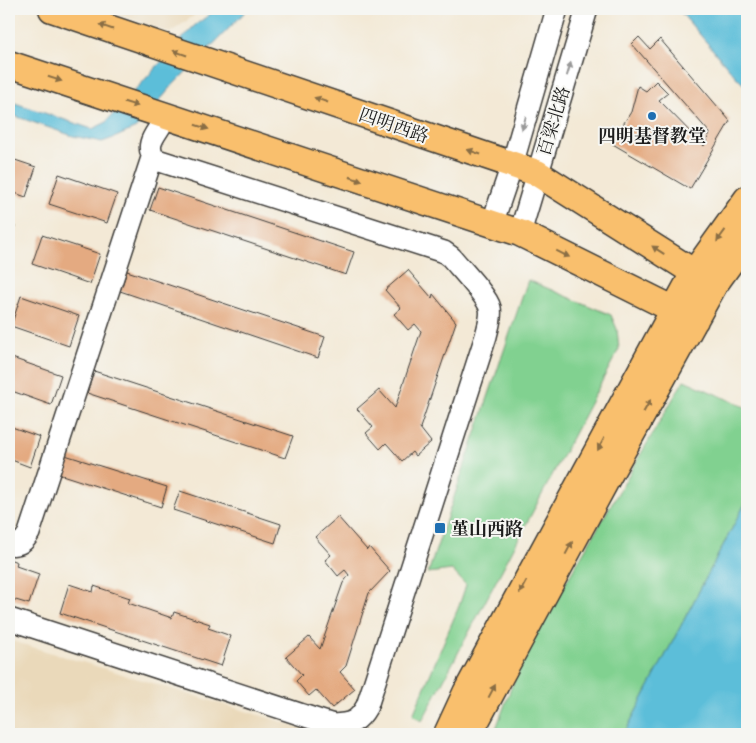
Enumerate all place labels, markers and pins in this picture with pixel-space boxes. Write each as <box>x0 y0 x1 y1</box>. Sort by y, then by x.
marker: 四明基督教堂 <box>646 110 658 122</box>
place label: 四明基督教堂 <box>598 124 706 147</box>
place label: 堇山西路 <box>451 517 523 540</box>
marker: 堇山西路 <box>433 521 447 535</box>

